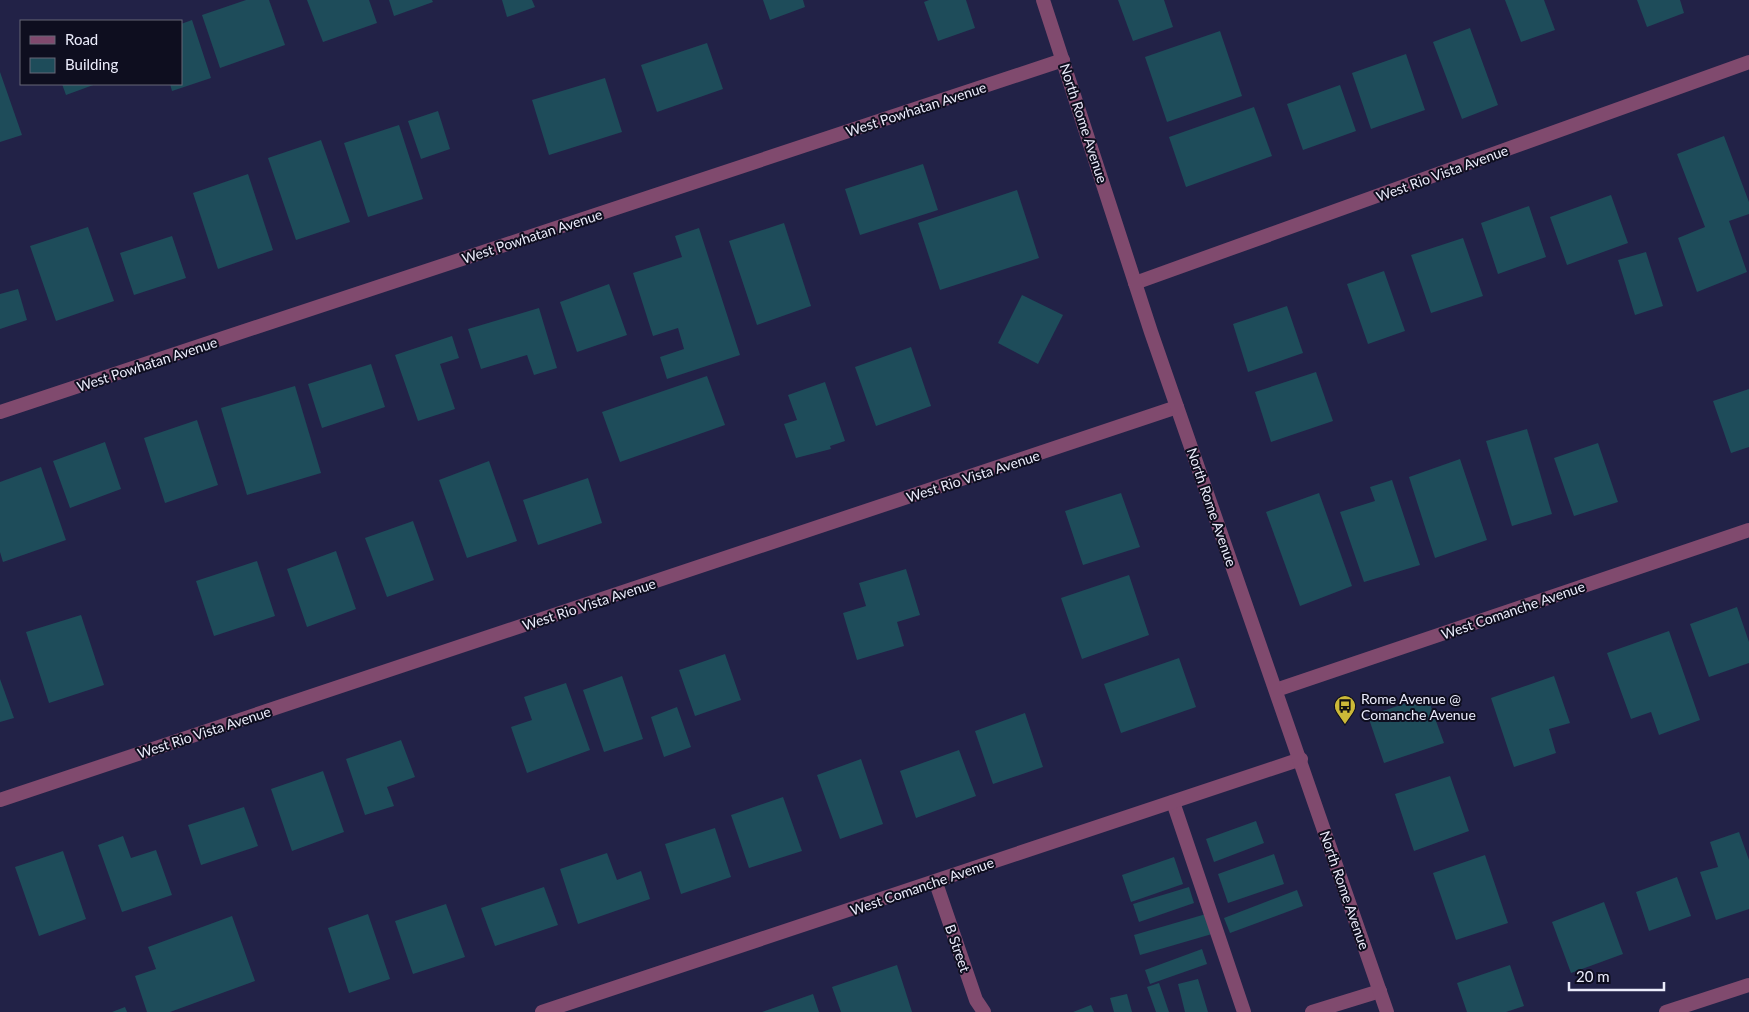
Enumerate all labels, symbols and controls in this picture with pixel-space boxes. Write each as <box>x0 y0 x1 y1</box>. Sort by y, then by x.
legend <box>20 20 182 85</box>
text: Road <box>65 30 98 48</box>
text: Building <box>65 55 118 73</box>
street label: North Rome Avenue <box>1057 61 1111 185</box>
street label: West Powhatan Avenue <box>844 78 988 140</box>
street label: West Rio Vista Avenue <box>1374 141 1510 205</box>
street label: West Powhatan Avenue <box>460 205 604 267</box>
street label: West Powhatan Avenue <box>75 333 219 395</box>
street label: North Rome Avenue <box>1184 445 1240 569</box>
street label: West Rio Vista Avenue <box>904 446 1042 506</box>
street label: West Rio Vista Avenue <box>520 574 658 634</box>
street label: West Comanche Avenue <box>1439 577 1587 643</box>
place label: Rome Avenue @ Comanche Avenue <box>1361 690 1476 723</box>
bus stop icon: Rome Avenue @ Comanche Avenue <box>1333 694 1357 725</box>
street label: West Rio Vista Avenue <box>135 702 273 762</box>
street label: North Rome Avenue <box>1317 828 1373 952</box>
street label: West Comanche Avenue <box>848 853 996 919</box>
street label: B Street <box>942 922 974 974</box>
scale bar <box>1569 960 1664 992</box>
text: 20 m <box>1576 967 1610 985</box>

